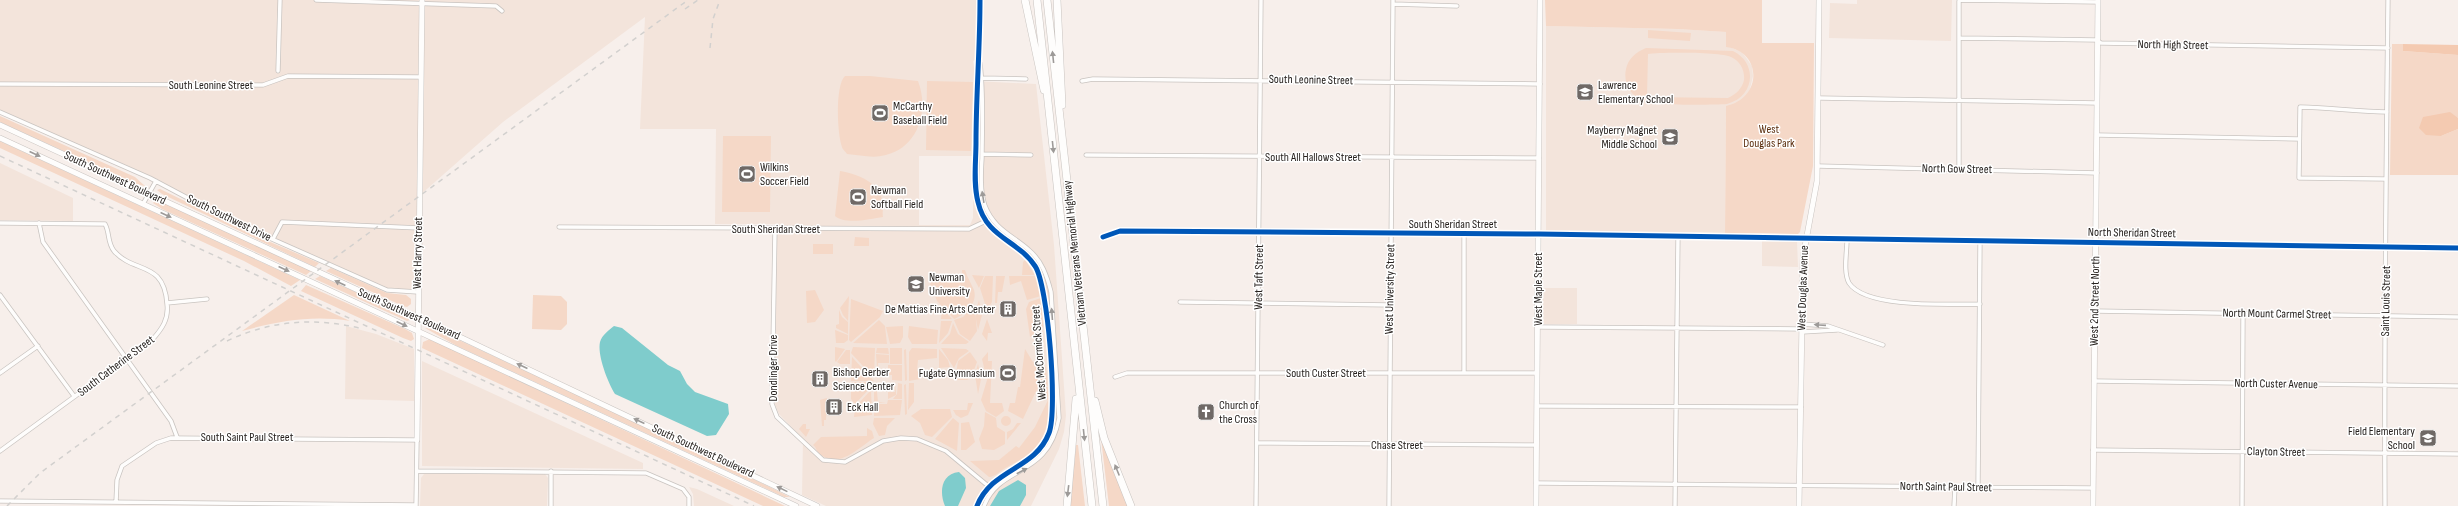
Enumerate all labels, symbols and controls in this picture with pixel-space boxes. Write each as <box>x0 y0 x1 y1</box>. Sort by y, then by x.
street label: North High Street <box>2137 37 2209 53</box>
one-way arrow <box>1049 51 1056 63</box>
street label: South Leonine Street <box>1269 72 1354 88</box>
street label: South Leonine Street <box>169 78 254 93</box>
place label: Lawrence Elementary School <box>1598 78 1673 107</box>
school or university icon: Lawrence Elementary School <box>1575 82 1595 102</box>
place label: McCarthy Baseball Field <box>893 99 947 128</box>
sports icon: McCarthy Baseball Field <box>870 103 890 123</box>
park label: West Douglas Park <box>1743 122 1795 151</box>
place label: Mayberry Magnet Middle School <box>1587 123 1657 152</box>
school or university icon: Mayberry Magnet Middle School <box>1660 127 1680 147</box>
one-way arrow <box>1050 141 1057 153</box>
street label: South Southwest Boulevard <box>62 148 168 208</box>
street label: South All Hallows Street <box>1265 150 1361 165</box>
one-way arrow <box>30 151 41 157</box>
place label: Wilkins Soccer Field <box>760 160 809 189</box>
street label: North Gow Street <box>1922 161 1993 177</box>
sports icon: Wilkins Soccer Field <box>737 164 757 184</box>
street label: Vietnam Veterans Memorial Highway <box>1060 179 1090 326</box>
place label: Newman Softball Field <box>871 183 923 212</box>
sports icon: Newman Softball Field <box>848 187 868 207</box>
street label: South Southwest Drive <box>184 191 274 245</box>
one-way arrow <box>980 191 986 203</box>
one-way arrow <box>160 212 172 218</box>
street label: West Harry Street <box>410 217 426 289</box>
street label: South Sheridan Street <box>1409 217 1498 232</box>
street label: South Sheridan Street <box>732 222 821 237</box>
street label: North Sheridan Street <box>2088 225 2177 241</box>
street label: West University Street <box>1382 243 1398 334</box>
street label: West Taft Street <box>1251 244 1267 310</box>
street label: West Douglas Avenue <box>1794 245 1812 331</box>
street label: West Maple Street <box>1531 252 1546 326</box>
street label: West 2nd Street North <box>2087 256 2103 346</box>
street label: Saint Louis Street <box>2378 265 2394 337</box>
one-way arrow <box>278 266 290 272</box>
place label: Newman University <box>929 270 970 299</box>
school or university icon: Newman University <box>906 274 926 294</box>
one-way arrow <box>334 280 345 286</box>
street label: South Southwest Boulevard <box>355 285 463 343</box>
building icon: De Mattias Fine Arts Center <box>998 299 1018 319</box>
place label: De Mattias Fine Arts Center <box>885 302 996 317</box>
street label: West McCormick Street <box>1028 305 1050 401</box>
street label: North Mount Carmel Street <box>2222 306 2332 322</box>
one-way arrow <box>1049 308 1056 320</box>
one-way arrow <box>396 321 408 327</box>
one-way arrow <box>1813 322 1826 328</box>
street label: South Catherine Street <box>75 332 158 400</box>
street label: Dondlinger Drive <box>766 334 781 401</box>
one-way arrow <box>516 363 527 369</box>
sports icon: Fugate Gymnasium <box>998 363 1018 383</box>
place label: Bishop Gerber Science Center <box>833 365 895 394</box>
place label: Fugate Gymnasium <box>919 366 995 381</box>
street label: South Custer Street <box>1286 366 1366 381</box>
building icon: Bishop Gerber Science Center <box>810 369 830 389</box>
street label: North Custer Avenue <box>2234 376 2318 392</box>
building icon: Eck Hall <box>824 397 844 417</box>
place label: Church of the Cross <box>1219 398 1259 427</box>
place label: Eck Hall <box>847 400 878 415</box>
church icon: Church of the Cross <box>1196 402 1216 422</box>
one-way arrow <box>634 418 645 424</box>
street label: South Southwest Boulevard <box>650 421 756 481</box>
place label: Field Elementary School <box>2348 424 2415 453</box>
school or university icon: Field Elementary School <box>2418 428 2438 448</box>
one-way arrow <box>1081 429 1088 441</box>
street label: South Saint Paul Street <box>201 430 294 445</box>
street label: Chase Street <box>1371 438 1423 453</box>
street label: Clayton Street <box>2247 444 2306 460</box>
one-way arrow <box>1113 463 1119 475</box>
one-way arrow <box>1016 468 1027 474</box>
street label: North Saint Paul Street <box>1900 479 1993 495</box>
one-way arrow <box>1065 485 1071 497</box>
one-way arrow <box>776 486 788 492</box>

